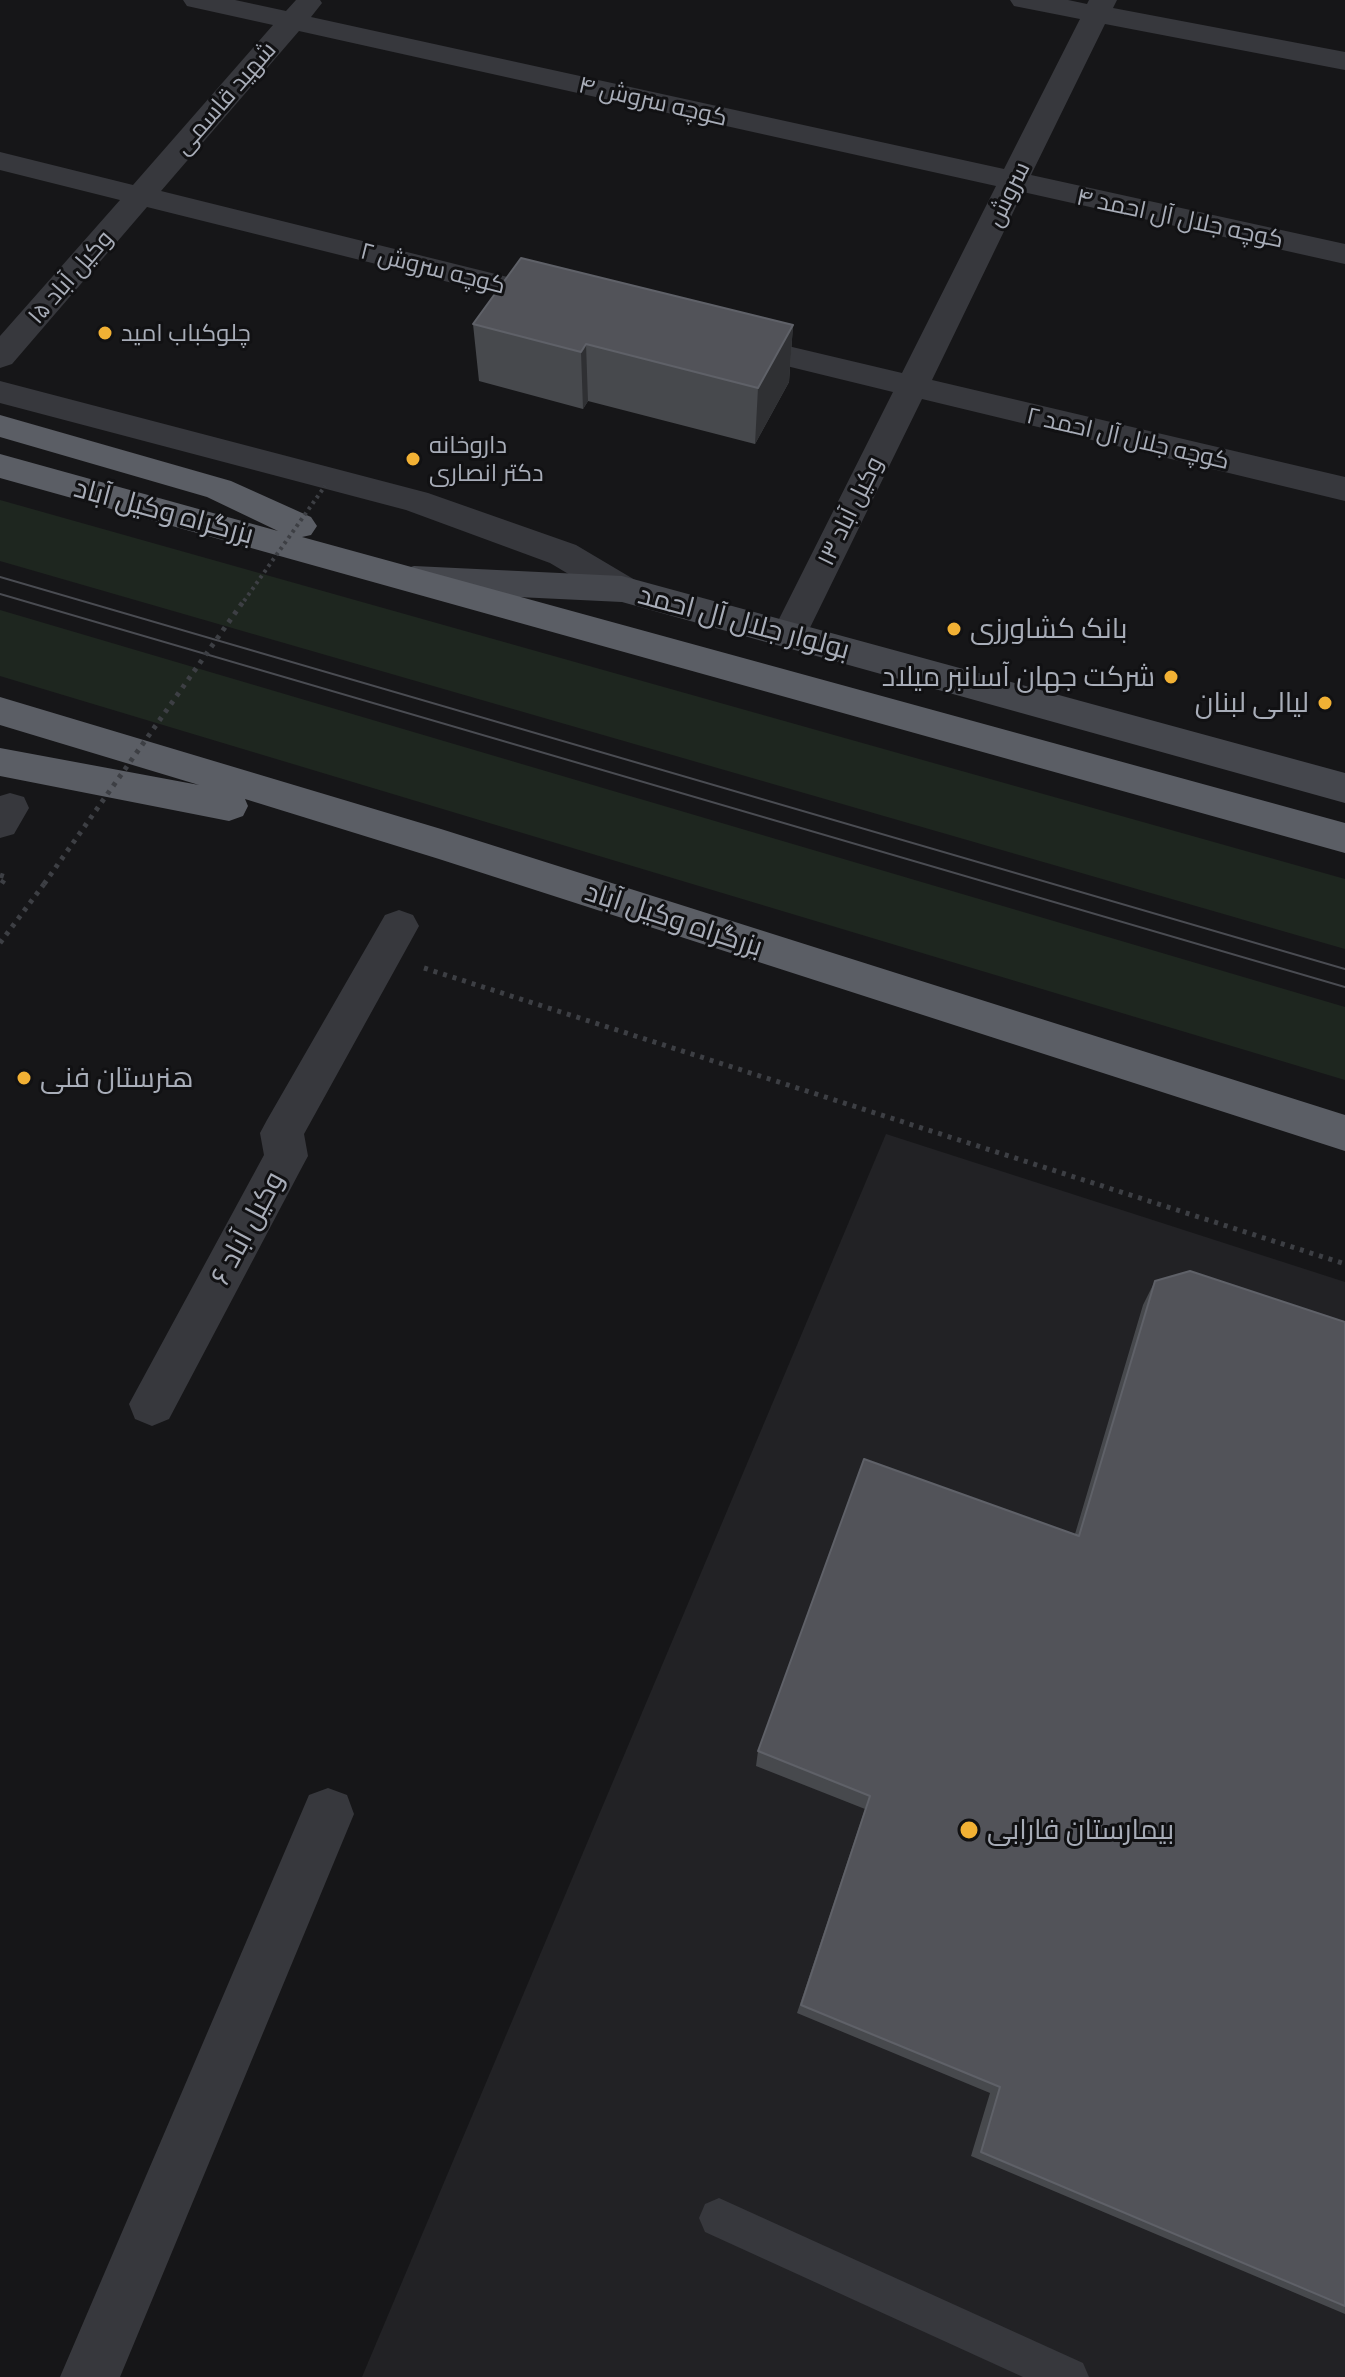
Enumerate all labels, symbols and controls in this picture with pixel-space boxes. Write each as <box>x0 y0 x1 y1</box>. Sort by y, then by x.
street label: شهید قاسمی <box>168 36 282 160</box>
street label: کوچه سروش ۴ <box>576 70 730 132</box>
street label: سروش <box>980 157 1036 231</box>
street label: کوچه جلال آل احمد ۴ <box>1074 182 1286 254</box>
street label: ۱۵ وکیل آباد <box>21 224 119 330</box>
street label: کوچه سروش ۲ <box>357 236 509 300</box>
place label: چلوکباب امید <box>121 319 251 347</box>
marker: چلوکباب امید <box>96 324 114 342</box>
street label: کوچه جلال آل احمد ۲ <box>1024 401 1232 475</box>
place label: داروخانه دکتر انصاری <box>429 431 544 487</box>
marker: داروخانه دکتر انصاری <box>404 450 422 468</box>
street label: ۱۳ وکیل آباد <box>811 452 889 570</box>
street label: بزرگراه وکیل آباد <box>70 471 258 551</box>
street label: بولوار جلال آل احمد <box>634 578 854 666</box>
place label: بانک کشاورزی <box>970 612 1127 646</box>
marker: بانک کشاورزی <box>945 620 963 638</box>
place label: شرکت جهان آسانبر میلاد <box>882 660 1155 694</box>
marker: شرکت جهان آسانبر میلاد <box>1162 668 1180 686</box>
place label: لیالی لبنان <box>1195 686 1309 720</box>
marker: لیالی لبنان <box>1316 694 1334 712</box>
street label: بزرگراه وکیل آباد <box>581 874 767 964</box>
place label: هنرستان فنی <box>40 1061 194 1095</box>
marker: هنرستان فنی <box>15 1069 33 1087</box>
street label: ۶ وکیل آباد <box>203 1166 291 1290</box>
place label: بیمارستان فارابی <box>987 1813 1174 1847</box>
marker: بیمارستان فارابی <box>958 1819 980 1841</box>

